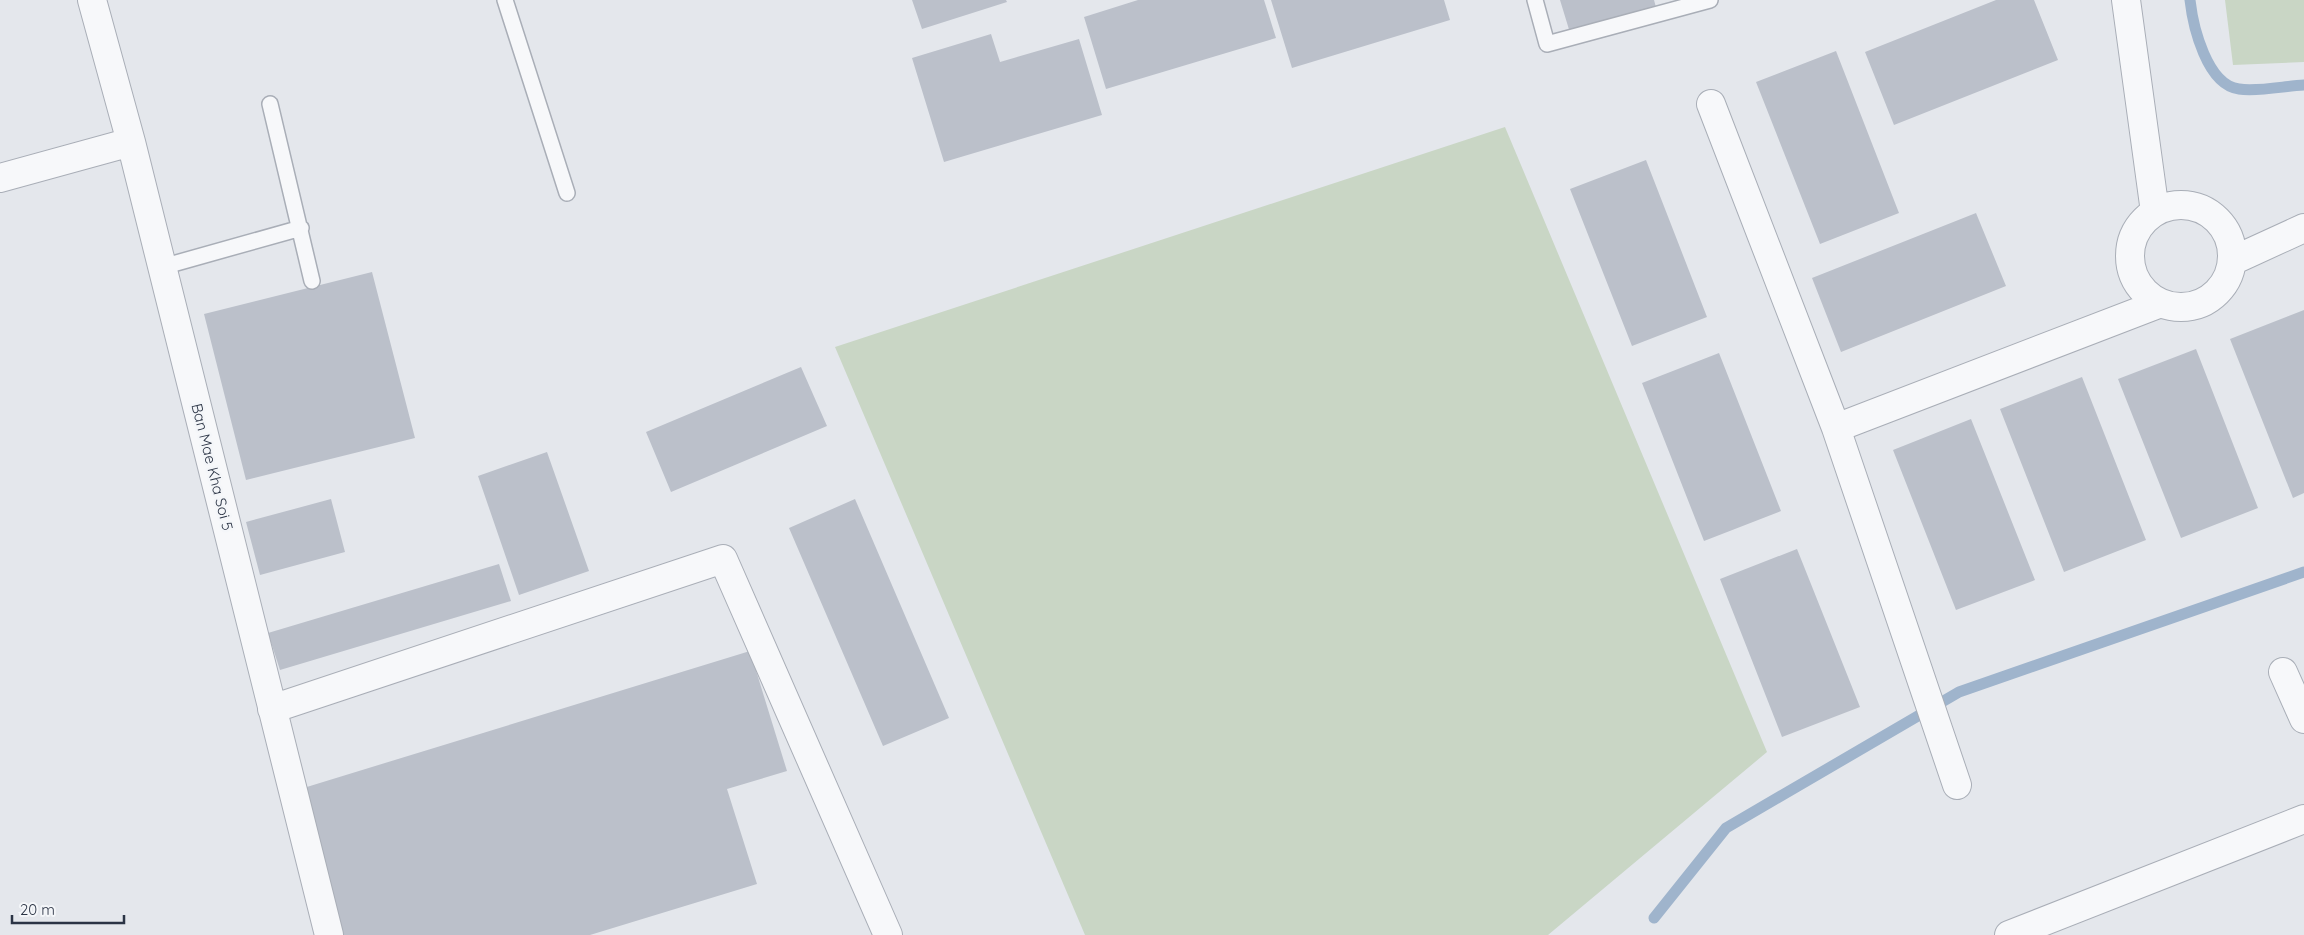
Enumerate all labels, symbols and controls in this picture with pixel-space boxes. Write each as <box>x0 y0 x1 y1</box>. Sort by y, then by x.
street label: Ban Mae Kha Soi 5 <box>187 401 237 532</box>
scale bar <box>12 892 125 924</box>
text: 20 m <box>20 900 55 919</box>

